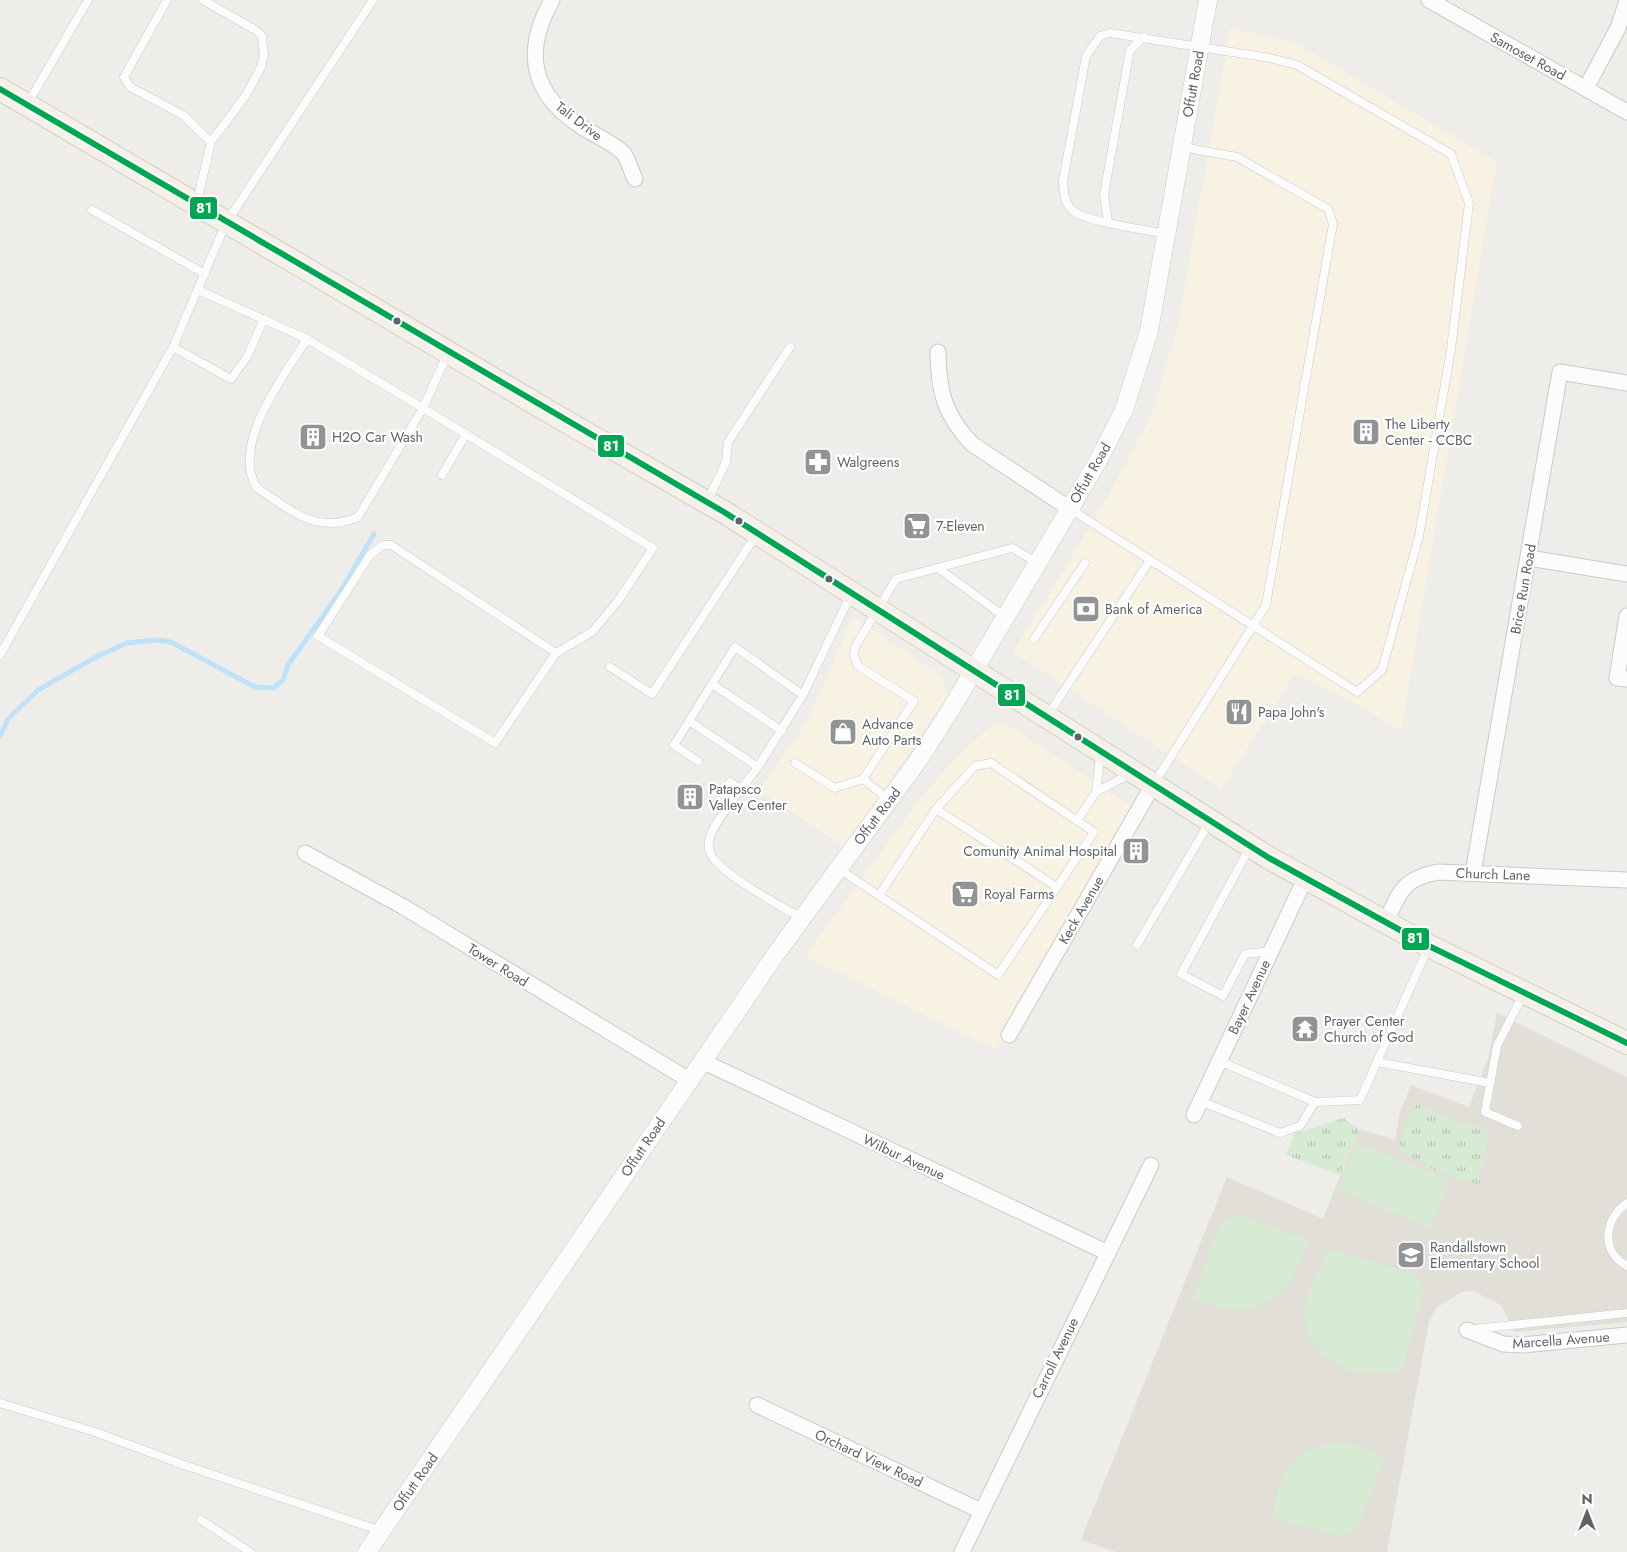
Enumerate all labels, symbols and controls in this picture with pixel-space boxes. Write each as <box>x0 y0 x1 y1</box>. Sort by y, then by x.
street label: Samoset Road <box>1487 27 1569 85</box>
street label: Offutt Road <box>1177 49 1209 119</box>
street label: Tali Drive <box>551 97 607 145</box>
line badge: 81 <box>189 196 218 220</box>
text: 81 <box>196 198 212 218</box>
unlabelled marker <box>392 316 402 326</box>
place label: The Liberty Center - CCBC <box>1385 414 1472 450</box>
building icon: The Liberty Center - CCBC <box>1351 417 1381 447</box>
building icon: H2O Car Wash <box>298 422 328 452</box>
place label: H2O Car Wash <box>332 427 423 447</box>
line badge: 81 <box>597 434 625 458</box>
text: 81 <box>603 436 619 456</box>
street label: Offutt Road <box>1064 439 1116 507</box>
pharmacy icon: Walgreens <box>803 447 833 477</box>
place label: Walgreens <box>837 452 900 472</box>
supermarket icon: 7-Eleven <box>902 511 932 541</box>
unlabelled marker <box>734 516 744 526</box>
place label: 7-Eleven <box>936 516 985 536</box>
street label: Brice Run Road <box>1505 542 1541 636</box>
unlabelled marker <box>824 574 834 584</box>
bank icon: Bank of America <box>1071 594 1101 624</box>
place label: Bank of America <box>1105 599 1202 619</box>
line badge: 81 <box>997 683 1026 707</box>
text: 81 <box>1004 685 1020 705</box>
restaurant icon: Papa John's <box>1224 697 1254 727</box>
place label: Papa John's <box>1258 702 1325 722</box>
place label: Advance Auto Parts <box>862 714 922 750</box>
shop icon: Advance Auto Parts <box>828 717 858 747</box>
unlabelled marker <box>1073 732 1083 742</box>
place label: Patapsco Valley Center <box>709 779 787 815</box>
building icon: Patapsco Valley Center <box>675 782 705 812</box>
street label: Offutt Road <box>849 783 905 849</box>
building icon: Comunity Animal Hospital <box>1121 836 1151 866</box>
place label: Comunity Animal Hospital <box>963 841 1117 861</box>
street label: Church Lane <box>1455 863 1531 885</box>
street label: Keck Avenue <box>1053 872 1109 948</box>
supermarket icon: Royal Farms <box>950 879 980 909</box>
place label: Royal Farms <box>984 884 1055 904</box>
line badge: 81 <box>1401 927 1430 951</box>
text: 81 <box>1407 928 1423 948</box>
street label: Tower Road <box>464 938 532 992</box>
street label: Bayer Avenue <box>1223 956 1275 1038</box>
place label: Prayer Center Church of God <box>1324 1011 1413 1047</box>
temple icon: Prayer Center Church of God <box>1290 1014 1320 1044</box>
street label: Offutt Road <box>616 1113 670 1181</box>
street label: Wilbur Avenue <box>860 1129 948 1185</box>
place label: Randallstown Elementary School <box>1430 1237 1540 1273</box>
school or university icon: Randallstown Elementary School <box>1396 1240 1426 1270</box>
street label: Carroll Avenue <box>1027 1314 1083 1402</box>
street label: Marcella Avenue <box>1512 1327 1610 1353</box>
street label: Orchard View Road <box>812 1424 926 1492</box>
street label: Offutt Road <box>387 1449 443 1515</box>
north arrow <box>1562 1487 1612 1537</box>
text: N <box>1581 1489 1593 1509</box>

